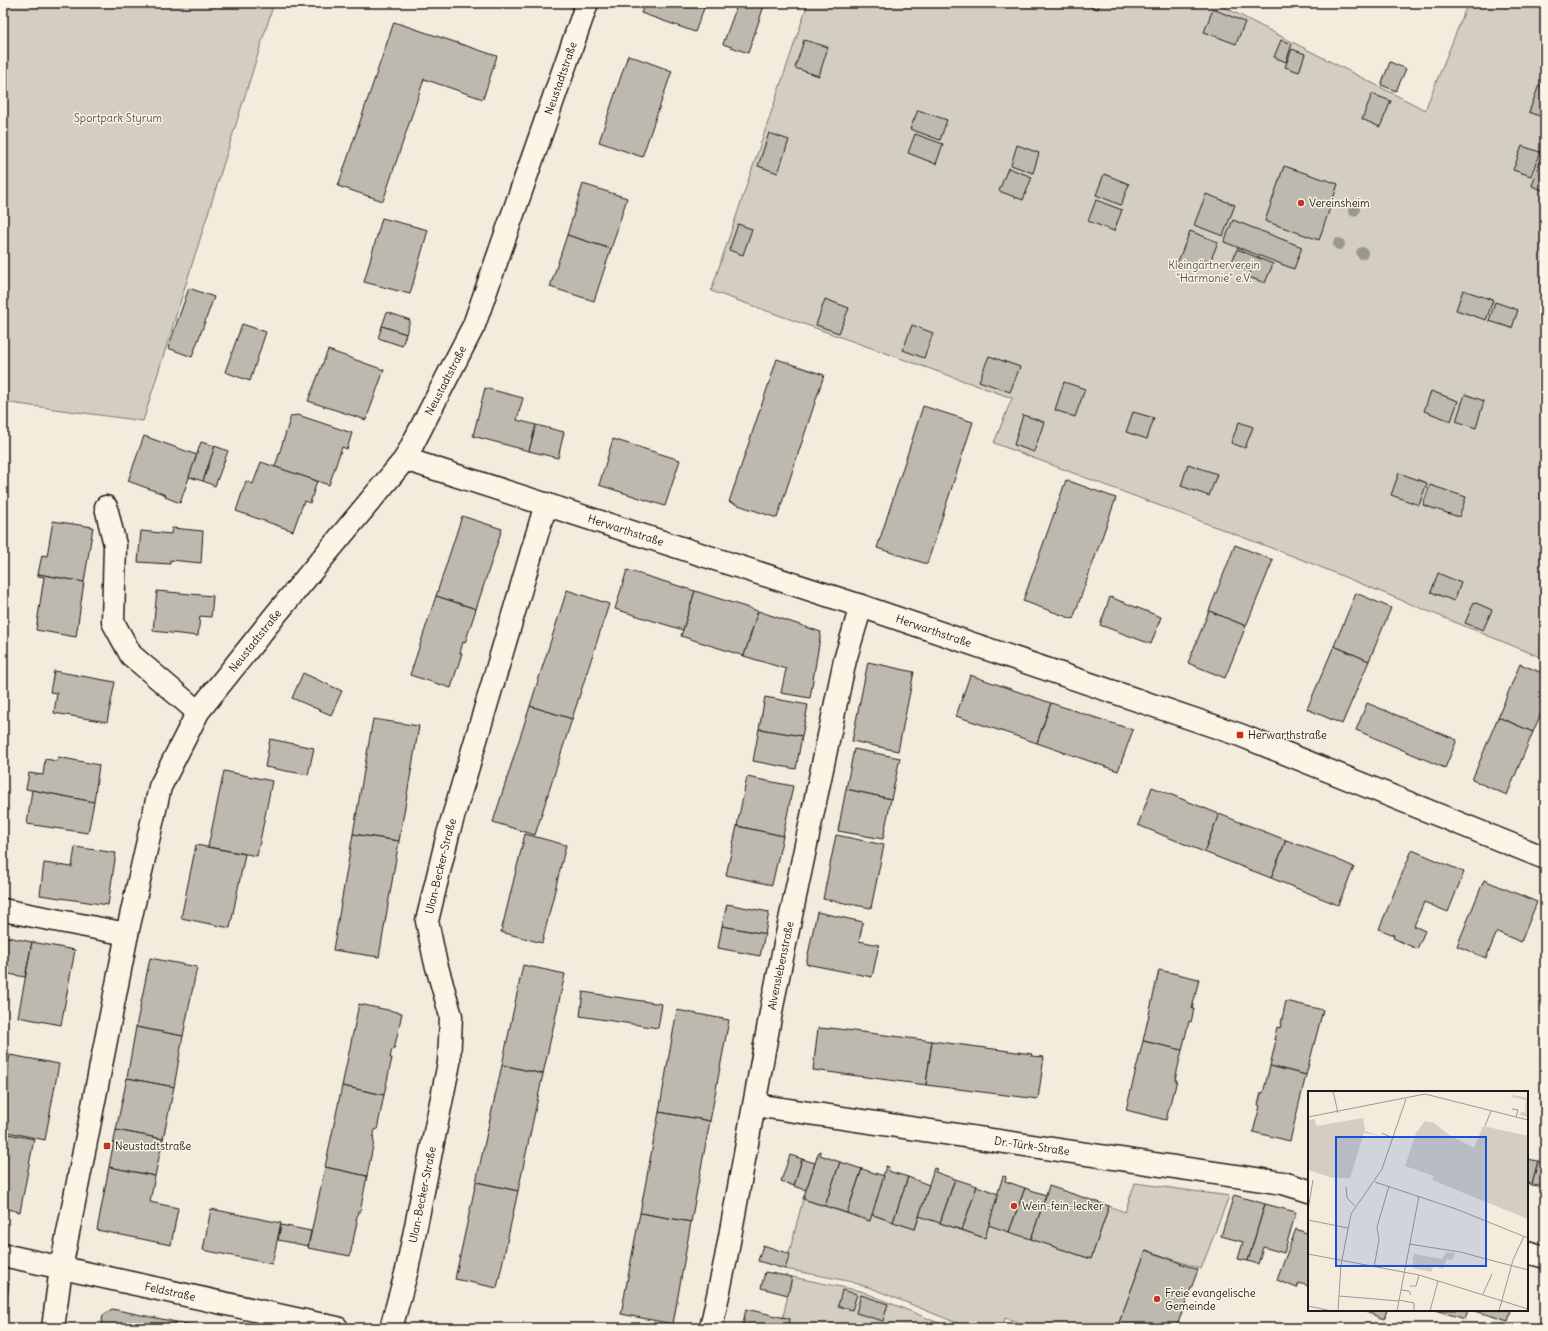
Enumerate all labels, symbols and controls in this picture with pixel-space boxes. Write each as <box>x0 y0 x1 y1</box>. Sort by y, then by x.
street label: Neustadtstraße <box>541 40 580 116</box>
park label: Sportpark Styrum <box>74 111 163 125</box>
place label: Vereinsheim <box>1309 196 1370 210</box>
marker: Vereinsheim <box>1296 198 1306 208</box>
park label: Kleingärtnerverein "Harmonie" e.V. <box>1168 258 1260 285</box>
street label: Neustadtstraße <box>422 343 469 418</box>
street label: Herwarthstraße <box>586 511 666 549</box>
street label: Neustadtstraße <box>226 606 284 675</box>
street label: Herwarthstraße <box>894 611 974 650</box>
place label: Herwarthstraße <box>1248 728 1327 742</box>
marker: Herwarthstraße <box>1235 730 1245 740</box>
street label: Ulan-Becker-Straße <box>422 817 459 915</box>
street label: Alvenslebenstraße <box>765 920 797 1011</box>
inset map <box>1308 1091 1528 1311</box>
street label: Dr.-Türk-Straße <box>993 1133 1071 1158</box>
place label: Neustadtstraße <box>115 1139 191 1153</box>
marker: Neustadtstraße <box>102 1141 112 1151</box>
street label: Ulan-Becker-Straße <box>406 1145 439 1244</box>
place label: Wein-fein-lecker <box>1022 1199 1104 1213</box>
marker: Wein-fein-lecker <box>1009 1201 1019 1211</box>
street label: Feldstraße <box>143 1279 197 1304</box>
place label: Freie evangelische Gemeinde <box>1165 1286 1256 1313</box>
marker: Freie evangelische Gemeinde <box>1152 1294 1162 1304</box>

